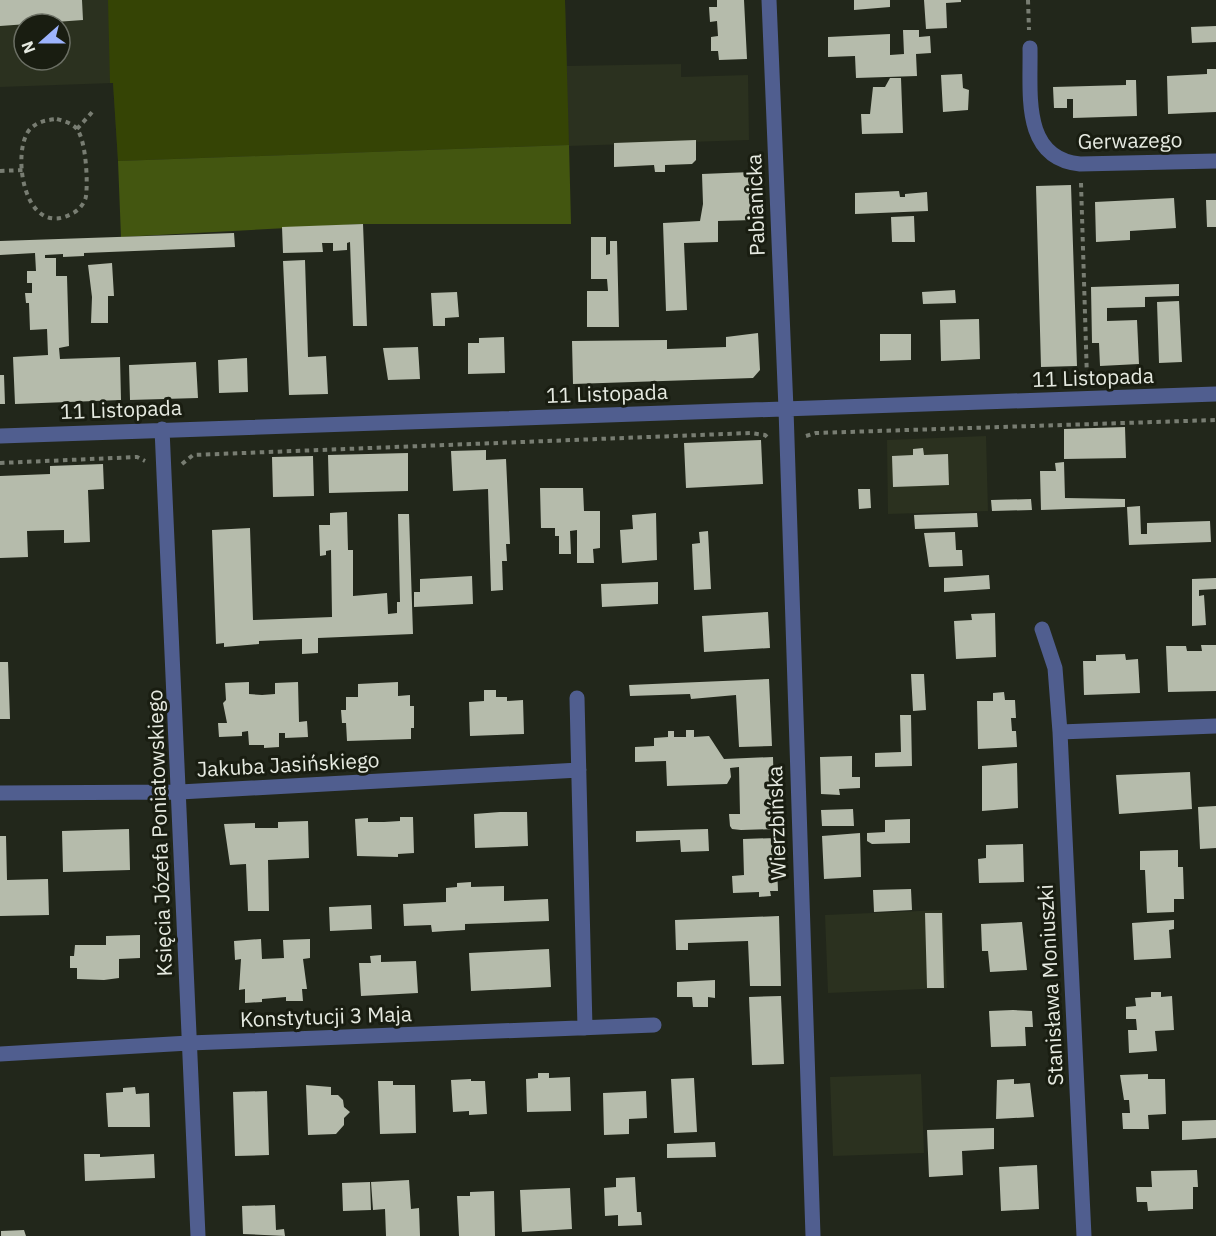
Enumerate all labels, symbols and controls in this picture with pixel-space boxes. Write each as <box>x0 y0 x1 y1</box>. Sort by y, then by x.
north arrow <box>12 12 72 72</box>
text: N <box>17 38 39 56</box>
street label: Gerwazego <box>1077 125 1183 155</box>
street label: Pabianicka <box>739 153 771 257</box>
street label: 11 Listopada <box>1032 361 1154 393</box>
street label: 11 Listopada <box>546 377 668 409</box>
street label: 11 Listopada <box>60 393 182 425</box>
street label: Księcia Józefa Poniatowskiego <box>140 689 178 977</box>
street label: Jakuba Jasińskiego <box>196 745 380 783</box>
street label: Wierzbińska <box>760 765 792 881</box>
street label: Stanisława Moniuszki <box>1031 884 1069 1086</box>
street label: Konstytucji 3 Maja <box>240 999 412 1033</box>

